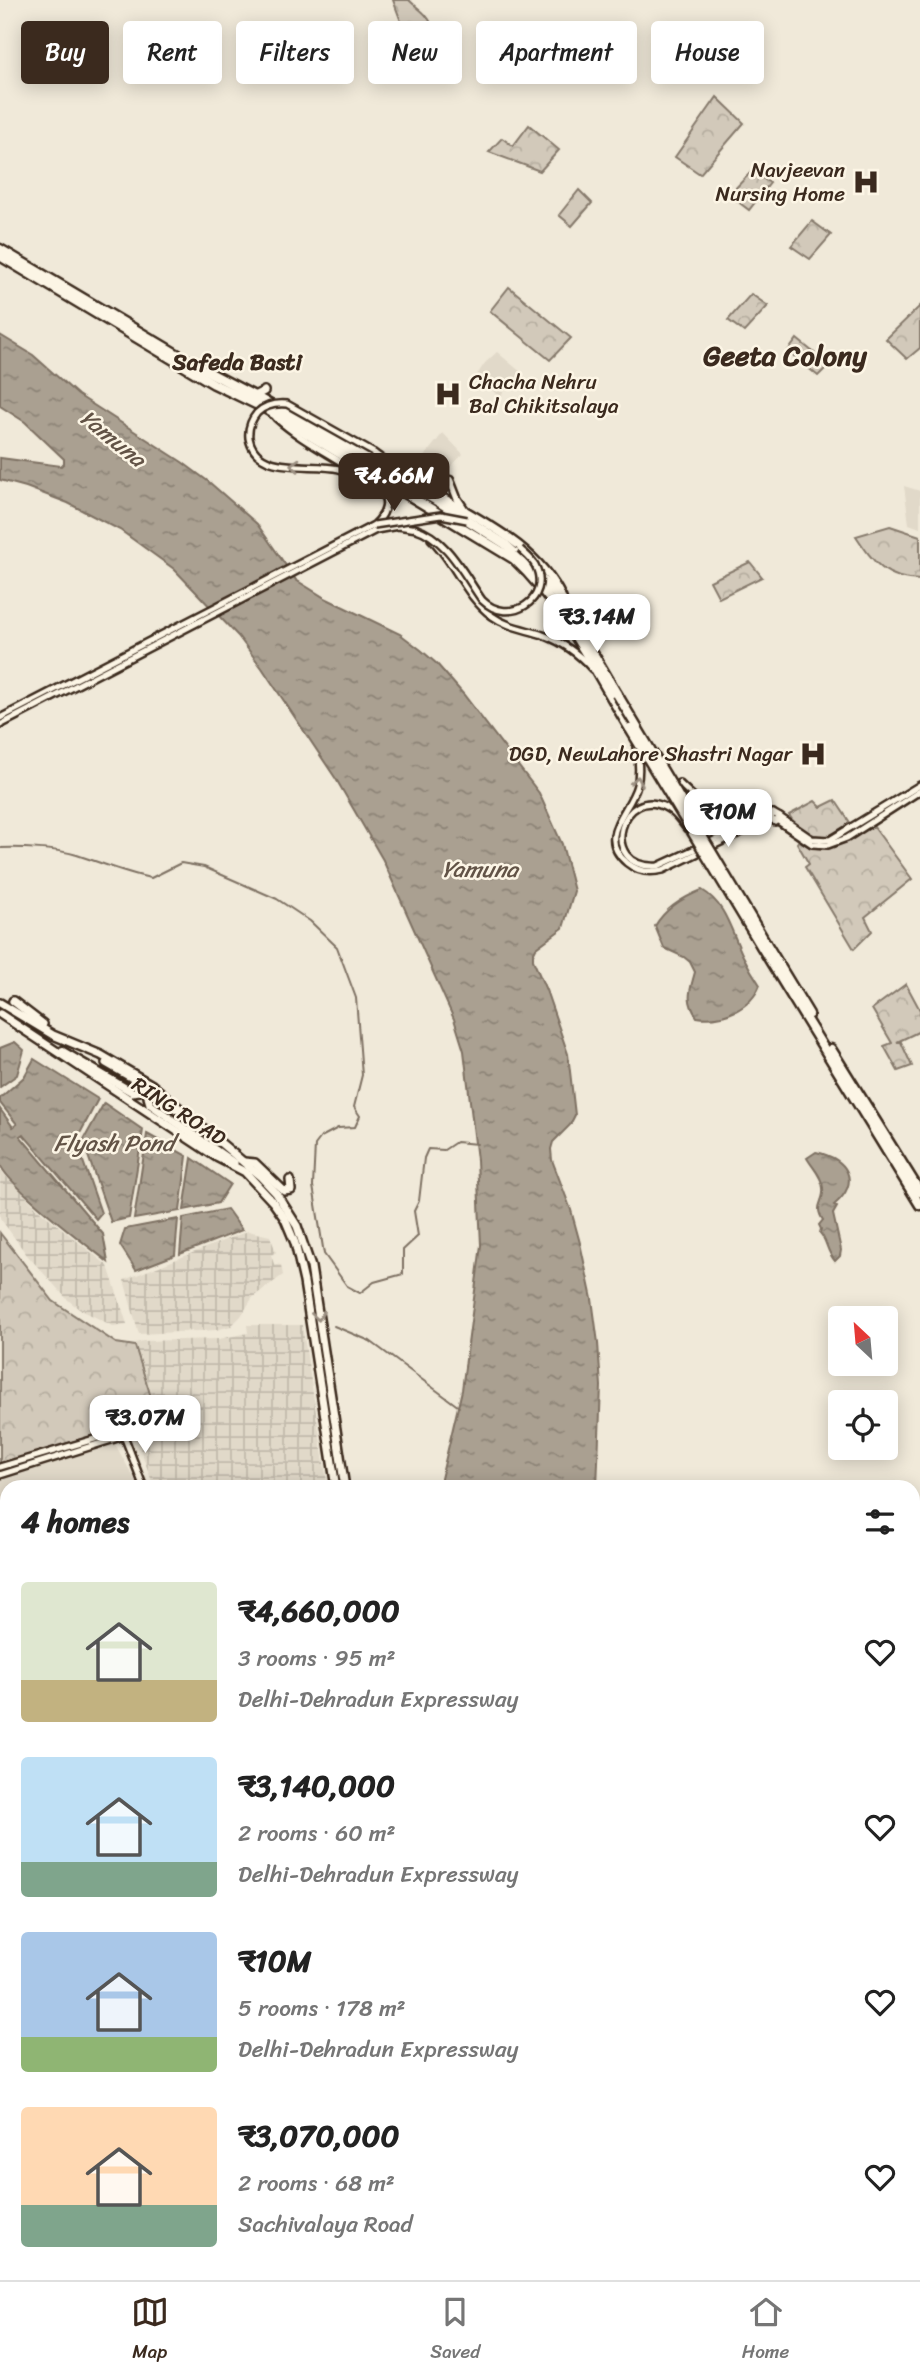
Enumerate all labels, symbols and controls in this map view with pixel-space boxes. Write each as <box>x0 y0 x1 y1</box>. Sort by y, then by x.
chip: Buy <box>21 21 109 84</box>
chip: Rent <box>123 21 222 84</box>
chip: Filters <box>236 21 354 84</box>
chip: New <box>368 21 462 84</box>
chip: Apartment <box>476 21 637 84</box>
chip: House <box>651 21 764 84</box>
place label: Navjeevan Nursing Home <box>715 151 845 213</box>
hospital icon: Navjeevan Nursing Home <box>851 167 881 197</box>
district label: Geeta Colony <box>703 331 868 380</box>
district label: Safeda Basti <box>171 342 303 383</box>
place label: Chacha Nehru Bal Chikitsalaya <box>469 363 619 425</box>
hospital icon: Chacha Nehru Bal Chikitsalaya <box>433 379 463 409</box>
water label: Yamuna <box>70 399 157 480</box>
pin: ₹4.66M <box>337 454 451 513</box>
text: ₹4.66M <box>354 455 434 496</box>
one-way arrow <box>289 458 300 473</box>
pin: ₹3.14M <box>540 594 654 654</box>
text: ₹3.14M <box>559 596 635 637</box>
place label: DGD, NewLahore Shastri Nagar <box>509 735 793 773</box>
hospital icon: DGD, NewLahore Shastri Nagar <box>798 739 828 769</box>
one-way arrow <box>628 775 643 787</box>
pin: ₹10M <box>687 790 769 849</box>
text: ₹10M <box>700 791 756 832</box>
water label: Yamuna <box>442 849 520 890</box>
street label: RING ROAD <box>124 1066 235 1156</box>
water label: Flyash Pond <box>54 1123 180 1164</box>
north arrow <box>828 1306 898 1376</box>
map controls <box>828 1306 898 1460</box>
one-way arrow <box>310 1310 325 1321</box>
button: locate <box>828 1390 898 1460</box>
pin: ₹3.07M <box>88 1396 202 1455</box>
text: ₹3.07M <box>106 1397 184 1438</box>
text: 4 homes <box>21 1495 129 1549</box>
icon: filters <box>861 1503 899 1541</box>
text: ₹4,660,000 <box>238 1584 400 1638</box>
icon: home <box>77 1610 161 1694</box>
icon: heart <box>861 1633 899 1671</box>
text: 3 rooms · 95 m² <box>238 1638 395 1679</box>
text: Delhi-Dehradun Expressway <box>238 1679 518 1720</box>
text: ₹3,140,000 <box>238 1759 395 1813</box>
icon: home <box>77 1785 161 1869</box>
icon: heart <box>861 1808 899 1846</box>
text: 2 rooms · 60 m² <box>238 1813 396 1854</box>
text: Delhi-Dehradun Expressway <box>238 1854 518 1895</box>
text: ₹10M <box>238 1934 311 1988</box>
icon: home <box>77 1960 161 2044</box>
icon: heart <box>861 1983 899 2021</box>
text: 5 rooms · 178 m² <box>238 1988 406 2029</box>
text: Delhi-Dehradun Expressway <box>238 2029 518 2070</box>
text: ₹3,070,000 <box>238 2109 399 2163</box>
icon: home <box>77 2135 161 2219</box>
icon: heart <box>861 2158 899 2196</box>
text: 2 rooms · 68 m² <box>238 2163 395 2204</box>
text: Sachivalaya Road <box>238 2204 413 2245</box>
tab: Map <box>131 2293 169 2368</box>
tab: Saved <box>430 2293 480 2368</box>
tab: Home <box>742 2293 789 2368</box>

